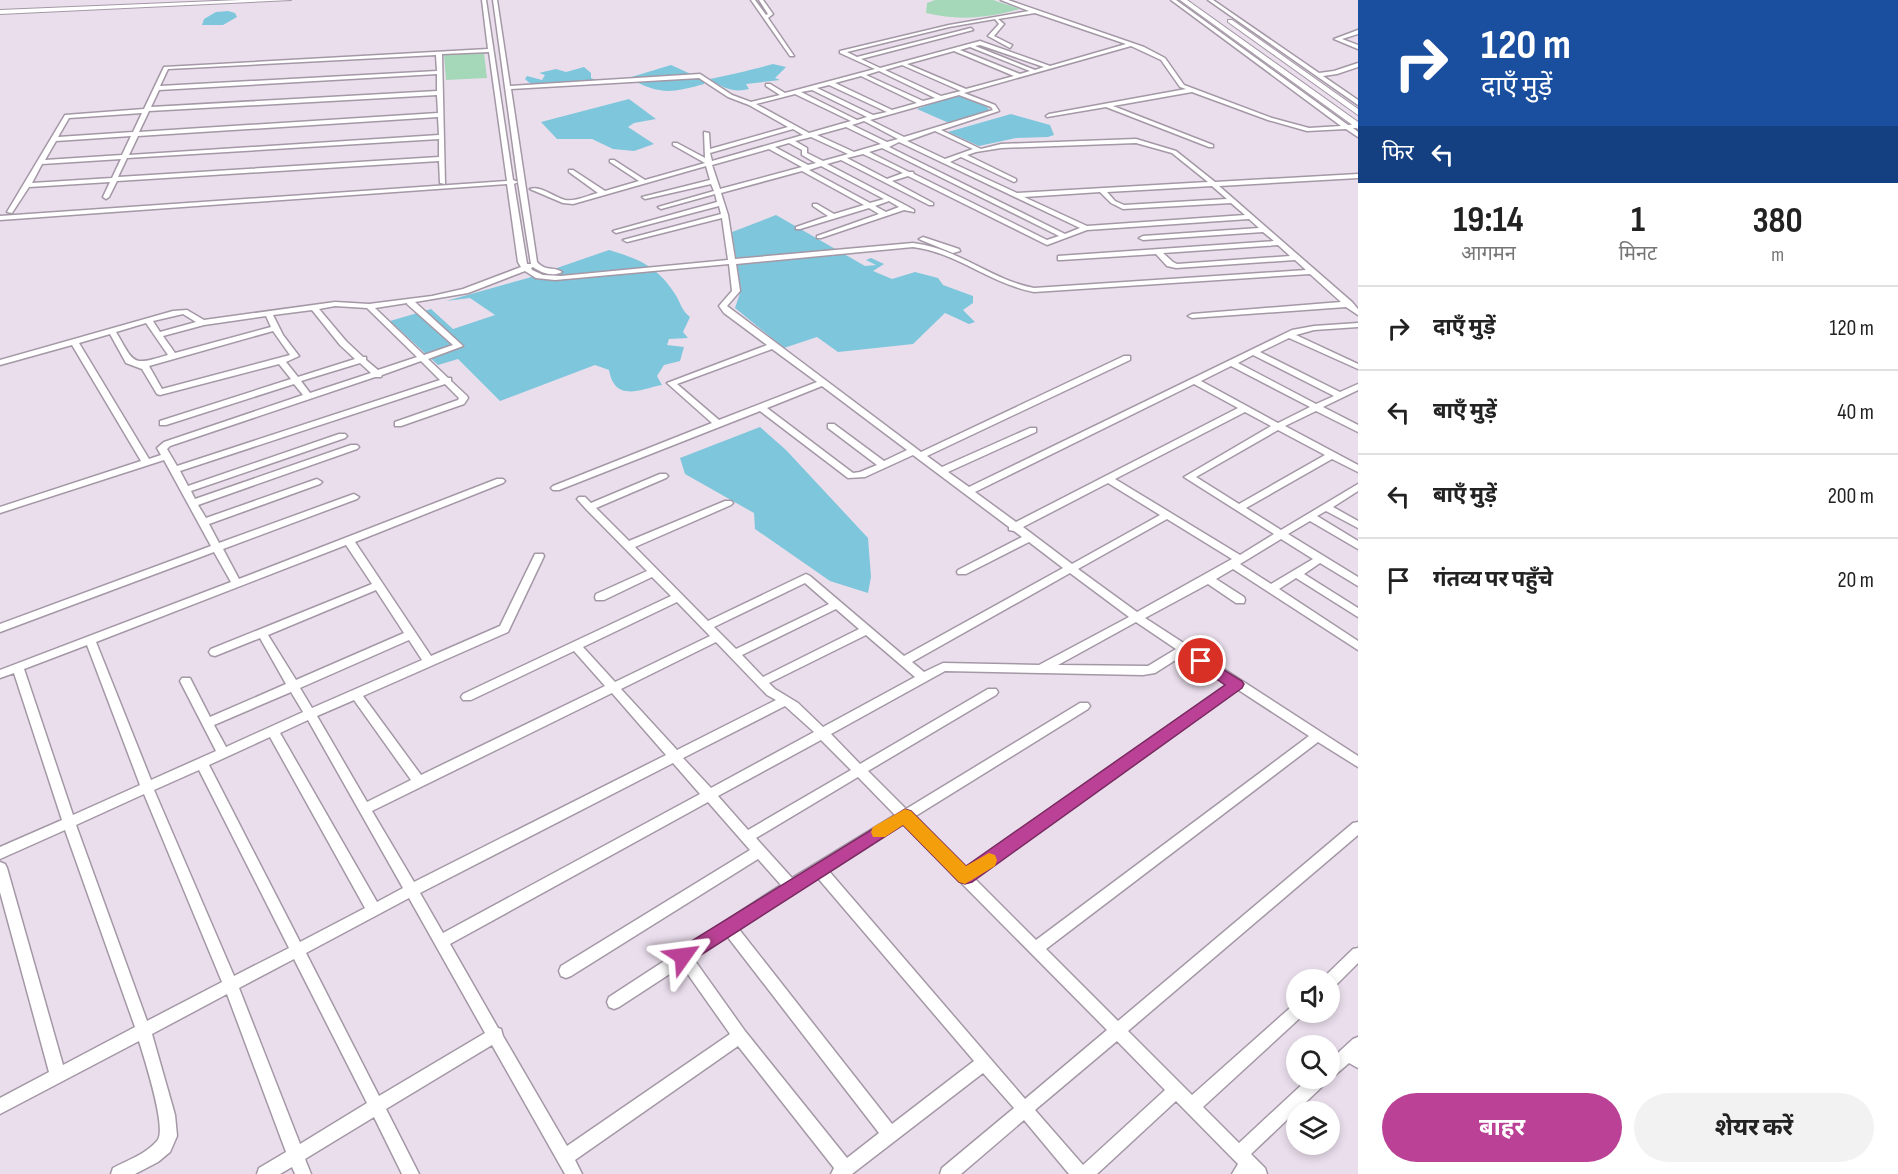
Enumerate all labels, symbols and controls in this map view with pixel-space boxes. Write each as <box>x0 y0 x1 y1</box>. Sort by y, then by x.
text: 120 m <box>1481 20 1571 71</box>
icon: right <box>1382 24 1460 102</box>
text: दाएँ मुड़ें <box>1481 71 1552 103</box>
icon: left <box>1426 138 1459 171</box>
text: फिर <box>1382 140 1414 167</box>
text: 19:14 <box>1453 199 1524 242</box>
text: 1 <box>1631 199 1645 242</box>
text: 380 <box>1752 200 1803 243</box>
text: आगमन <box>1461 242 1516 266</box>
text: मिनट <box>1619 242 1657 266</box>
text: m <box>1771 243 1784 267</box>
icon: right <box>1382 312 1415 345</box>
text: दाएँ मुड़ें <box>1433 314 1496 341</box>
text: 120 m <box>1830 315 1874 342</box>
icon: left <box>1382 396 1415 429</box>
text: बाएँ मुड़ें <box>1433 398 1497 425</box>
text: 40 m <box>1837 399 1874 426</box>
icon: left <box>1382 480 1415 513</box>
text: बाएँ मुड़ें <box>1433 482 1497 509</box>
text: 200 m <box>1828 483 1874 510</box>
icon: arrive <box>1382 564 1415 597</box>
text: गंतव्य पर पहुँचे <box>1433 566 1553 593</box>
text: 20 m <box>1838 567 1874 594</box>
pin <box>1175 635 1226 686</box>
icon: arrive <box>1184 644 1217 677</box>
position arrow <box>651 924 715 988</box>
map controls <box>1286 969 1340 1155</box>
button: sound <box>1286 969 1340 1023</box>
button: search <box>1286 1035 1340 1089</box>
button: बाहर <box>1382 1093 1622 1162</box>
button: शेयर करें <box>1634 1093 1874 1162</box>
button: layers <box>1286 1101 1340 1155</box>

